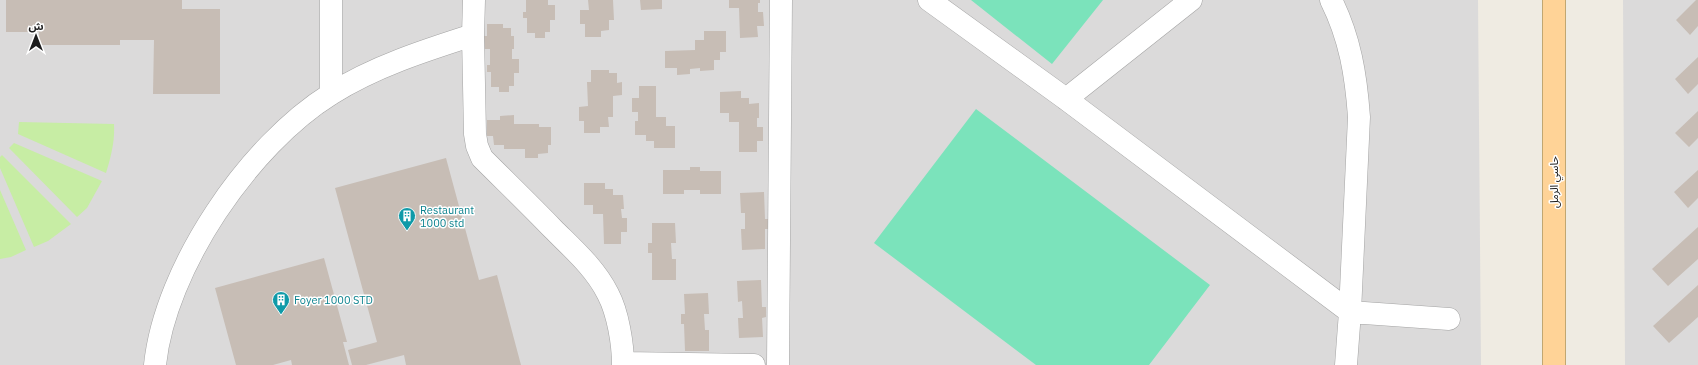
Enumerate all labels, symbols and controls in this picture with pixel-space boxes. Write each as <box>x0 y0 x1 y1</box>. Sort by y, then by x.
north arrow <box>16 16 56 56</box>
text: ش <box>28 19 44 33</box>
street label: حاسي الرمل <box>1547 155 1564 208</box>
place label: Restaurant 1000 std <box>420 203 474 230</box>
building icon: Restaurant 1000 std <box>397 206 417 231</box>
building icon: Foyer 1000 STD <box>271 290 291 315</box>
place label: Foyer 1000 STD <box>294 293 373 307</box>

